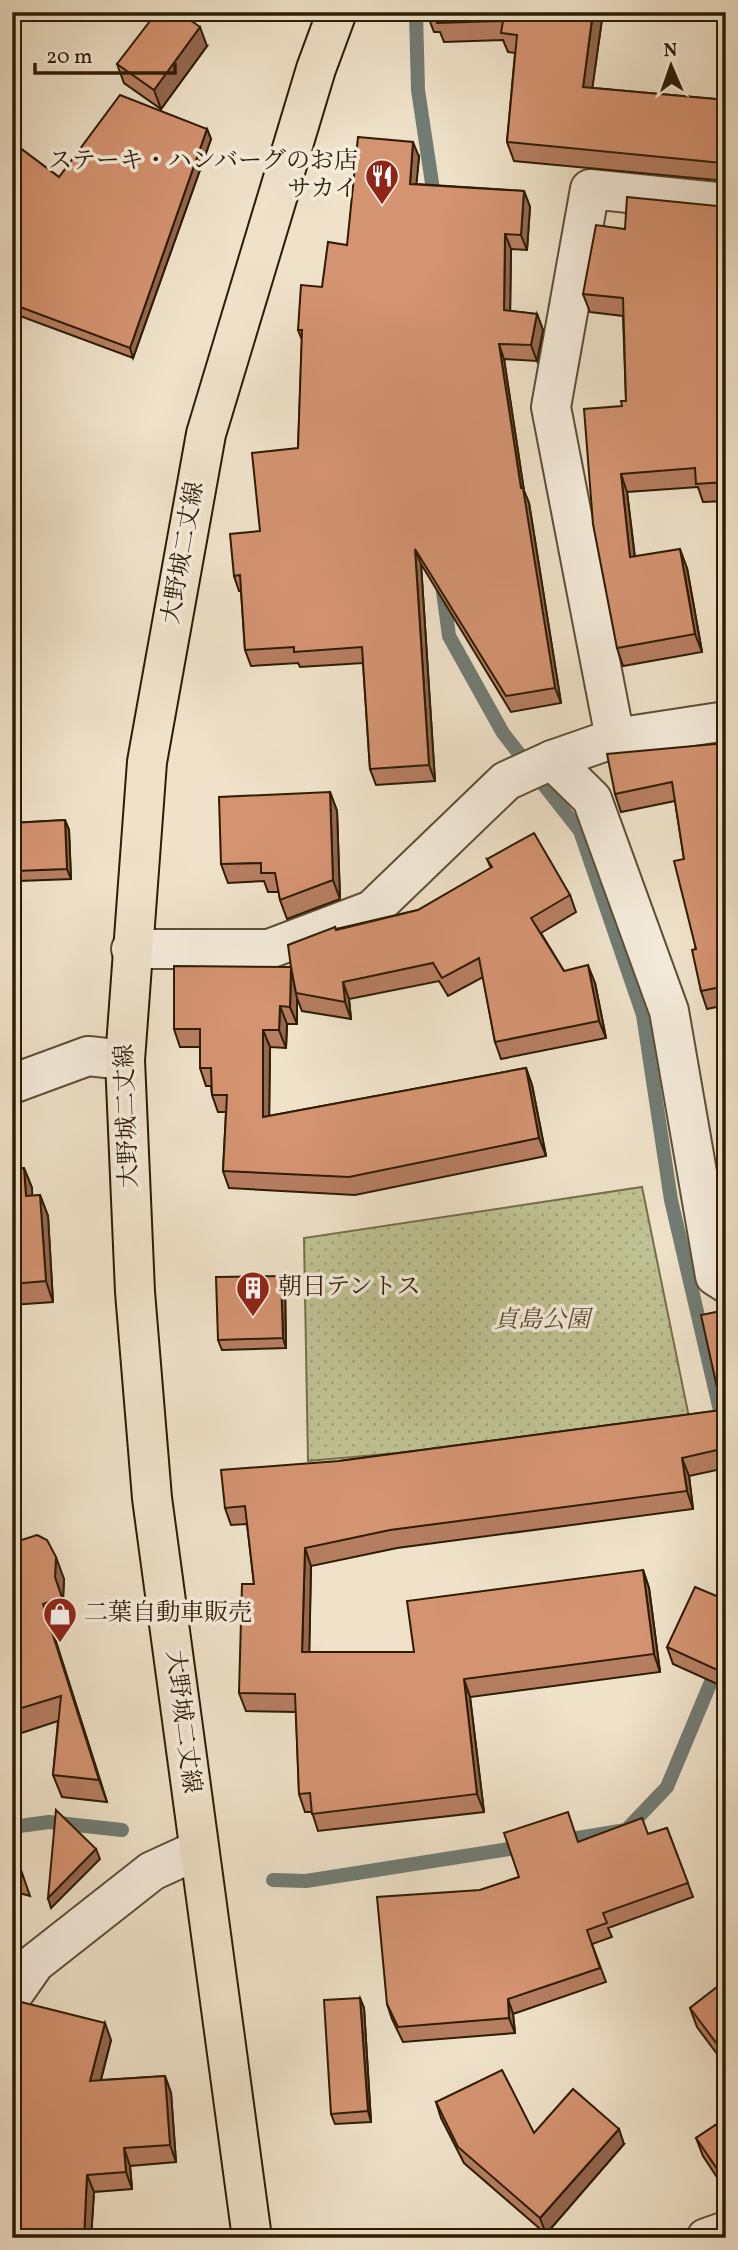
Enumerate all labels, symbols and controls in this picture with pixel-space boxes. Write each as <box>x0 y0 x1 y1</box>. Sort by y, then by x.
scale bar <box>35 32 175 76</box>
north arrow <box>636 32 706 102</box>
text: N <box>663 38 678 64</box>
text: 20 m <box>46 43 92 72</box>
place label: ステーキ・ハンバーグのお店 サカイ <box>48 145 358 207</box>
restaurant icon: ステーキ・ハンバーグのお店 サカイ <box>363 157 401 206</box>
street label: 大野城二丈線 <box>155 479 213 627</box>
street label: 大野城二丈線 <box>108 1043 148 1189</box>
building icon: 朝日テントス <box>234 1269 272 1318</box>
place label: 朝日テントス <box>278 1271 421 1305</box>
park label: 貞島公園 <box>494 1304 594 1338</box>
shop icon: 二葉自動車販売 <box>41 1595 79 1644</box>
place label: 二葉自動車販売 <box>84 1597 252 1631</box>
street label: 大野城二丈線 <box>156 1648 208 1796</box>

